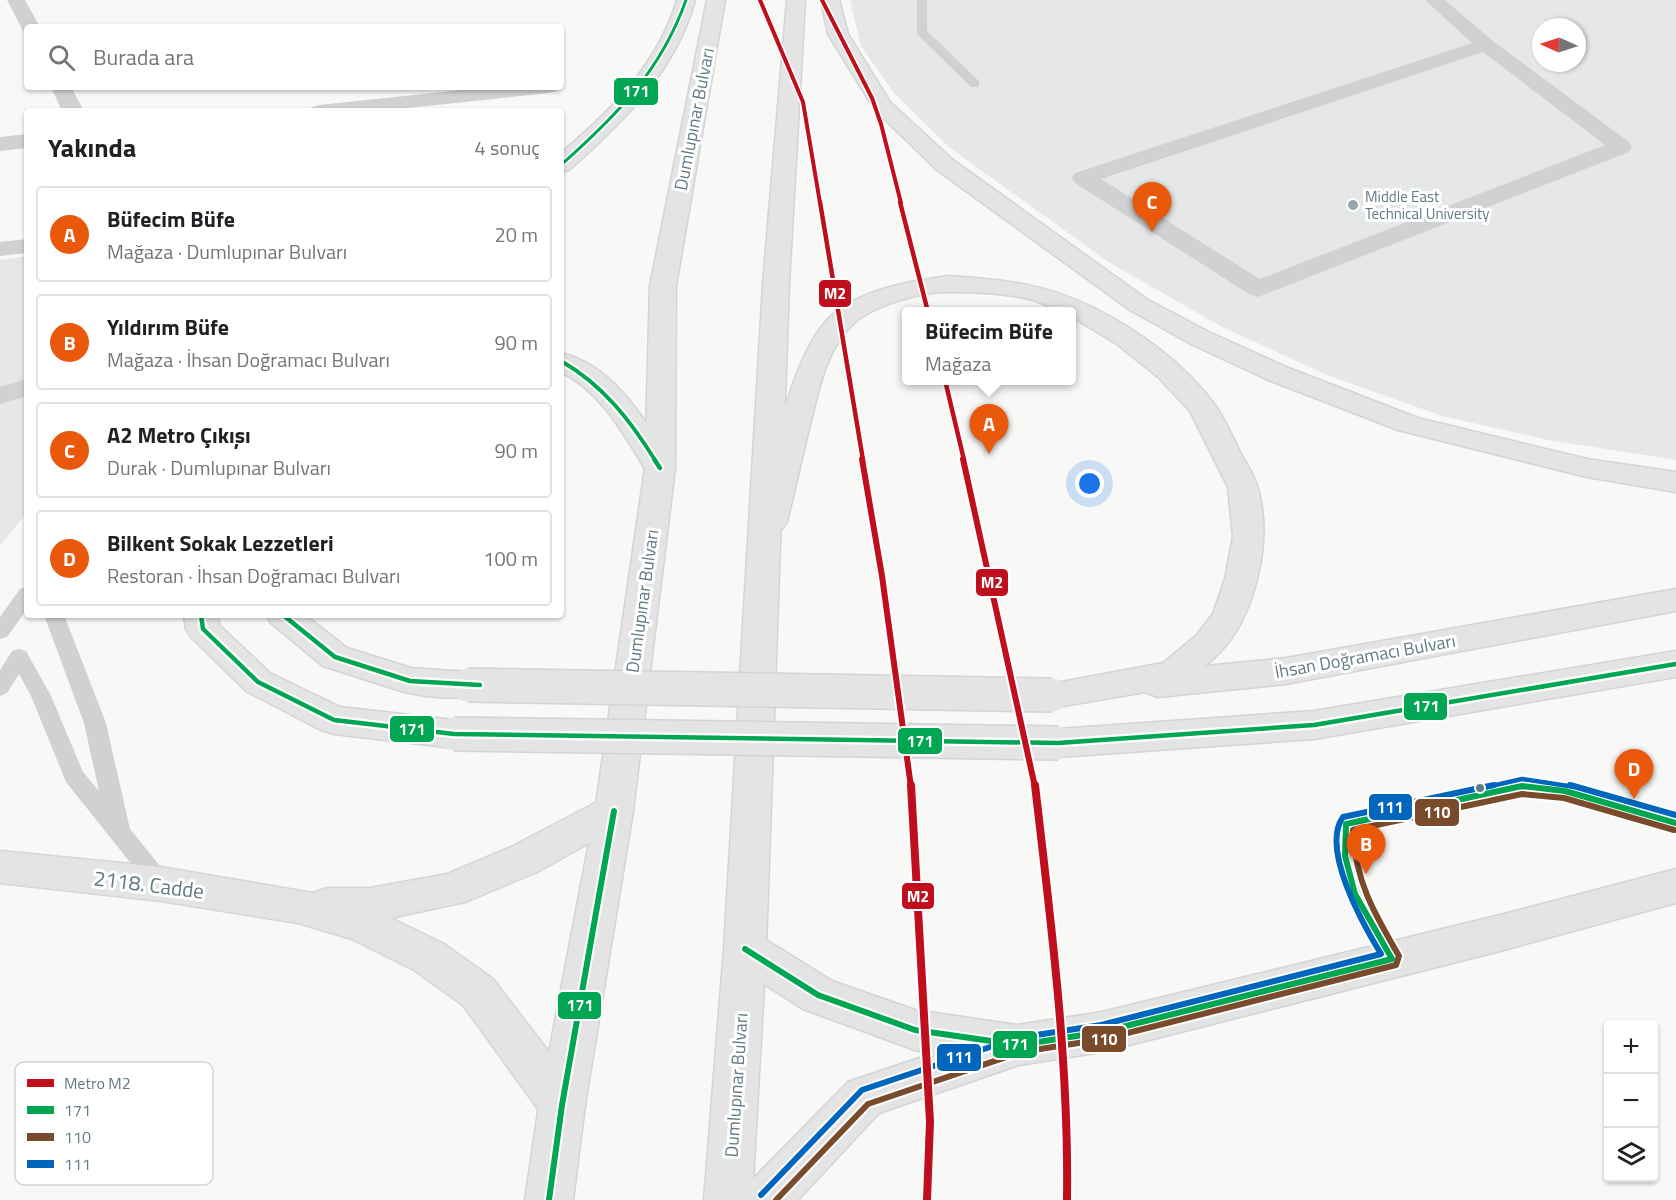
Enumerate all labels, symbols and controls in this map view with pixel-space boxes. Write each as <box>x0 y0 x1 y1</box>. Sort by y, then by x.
north arrow <box>1532 18 1586 72</box>
search box <box>24 24 564 90</box>
text: Burada ara <box>93 40 194 74</box>
icon: search <box>45 41 78 74</box>
street label: Dumlupınar Bulvarı <box>667 45 721 193</box>
line badge: 171 <box>613 77 659 106</box>
text: 171 <box>623 79 649 103</box>
text: Yakında <box>48 128 136 167</box>
text: 4 sonuç <box>474 132 540 163</box>
pin: C <box>1132 182 1172 232</box>
place label: Middle East Technical University <box>1365 185 1489 225</box>
marker: Middle East Technical University <box>1346 198 1360 212</box>
text: Büfecim Büfe <box>107 202 235 236</box>
text: A <box>63 219 76 250</box>
text: 20 m <box>494 219 538 250</box>
text: Mağaza · Dumlupınar Bulvarı <box>107 236 347 267</box>
line badge: M2 <box>818 279 852 308</box>
text: M2 <box>824 281 846 305</box>
popup <box>902 307 1076 385</box>
text: Yıldırım Büfe <box>107 310 229 344</box>
text: Büfecim Büfe <box>925 314 1053 348</box>
text: B <box>63 327 76 358</box>
text: 90 m <box>494 327 538 358</box>
text: Mağaza · İhsan Doğramacı Bulvarı <box>107 344 390 375</box>
text: Mağaza <box>925 348 991 379</box>
pin: A <box>970 404 1008 454</box>
text: A2 Metro Çıkışı <box>107 418 251 452</box>
text: C <box>64 435 75 466</box>
text: 90 m <box>494 435 538 466</box>
text: Durak · Dumlupınar Bulvarı <box>107 452 331 483</box>
your location <box>1075 469 1104 498</box>
text: Bilkent Sokak Lezzetleri <box>107 526 334 560</box>
street label: Dumlupınar Bulvarı <box>619 527 665 675</box>
text: D <box>63 543 76 574</box>
text: 100 m <box>483 543 538 574</box>
text: Restoran · İhsan Doğramacı Bulvarı <box>107 560 400 591</box>
line badge: M2 <box>975 568 1009 597</box>
text: M2 <box>981 570 1003 594</box>
street label: İhsan Doğramacı Bulvarı <box>1273 627 1457 685</box>
line badge: 171 <box>1403 692 1448 721</box>
text: 171 <box>1413 694 1439 718</box>
line badge: 171 <box>389 715 435 743</box>
text: 171 <box>399 717 425 741</box>
line badge: 171 <box>897 727 943 755</box>
text: 171 <box>907 729 933 753</box>
pin: D <box>1614 750 1654 799</box>
unlabelled marker <box>1474 782 1486 794</box>
line badge: 111 <box>1368 793 1413 821</box>
text: 111 <box>1377 795 1403 819</box>
line badge: 110 <box>1414 798 1460 827</box>
text: 110 <box>1424 800 1450 824</box>
pin: B <box>1346 824 1386 874</box>
street label: 2118. Cadde <box>92 861 206 907</box>
line badge: M2 <box>901 882 935 910</box>
text: M2 <box>907 884 929 908</box>
line badge: 171 <box>557 991 602 1020</box>
text: 171 <box>567 993 593 1017</box>
street label: Dumlupınar Bulvarı <box>717 1012 755 1158</box>
map controls <box>1604 1020 1658 1182</box>
button: + <box>1604 1020 1658 1074</box>
line badge: 110 <box>1081 1025 1127 1053</box>
text: 110 <box>1091 1027 1117 1051</box>
line badge: 171 <box>992 1030 1038 1059</box>
text: 171 <box>1002 1032 1028 1056</box>
line badge: 111 <box>936 1043 982 1072</box>
text: 111 <box>946 1045 972 1069</box>
legend <box>15 1062 213 1185</box>
text: Metro M2 <box>64 1071 131 1095</box>
button: − <box>1604 1074 1658 1128</box>
text: 171 <box>64 1098 91 1122</box>
text: 110 <box>64 1125 91 1149</box>
button: layers <box>1604 1128 1658 1182</box>
text: 111 <box>64 1152 91 1176</box>

